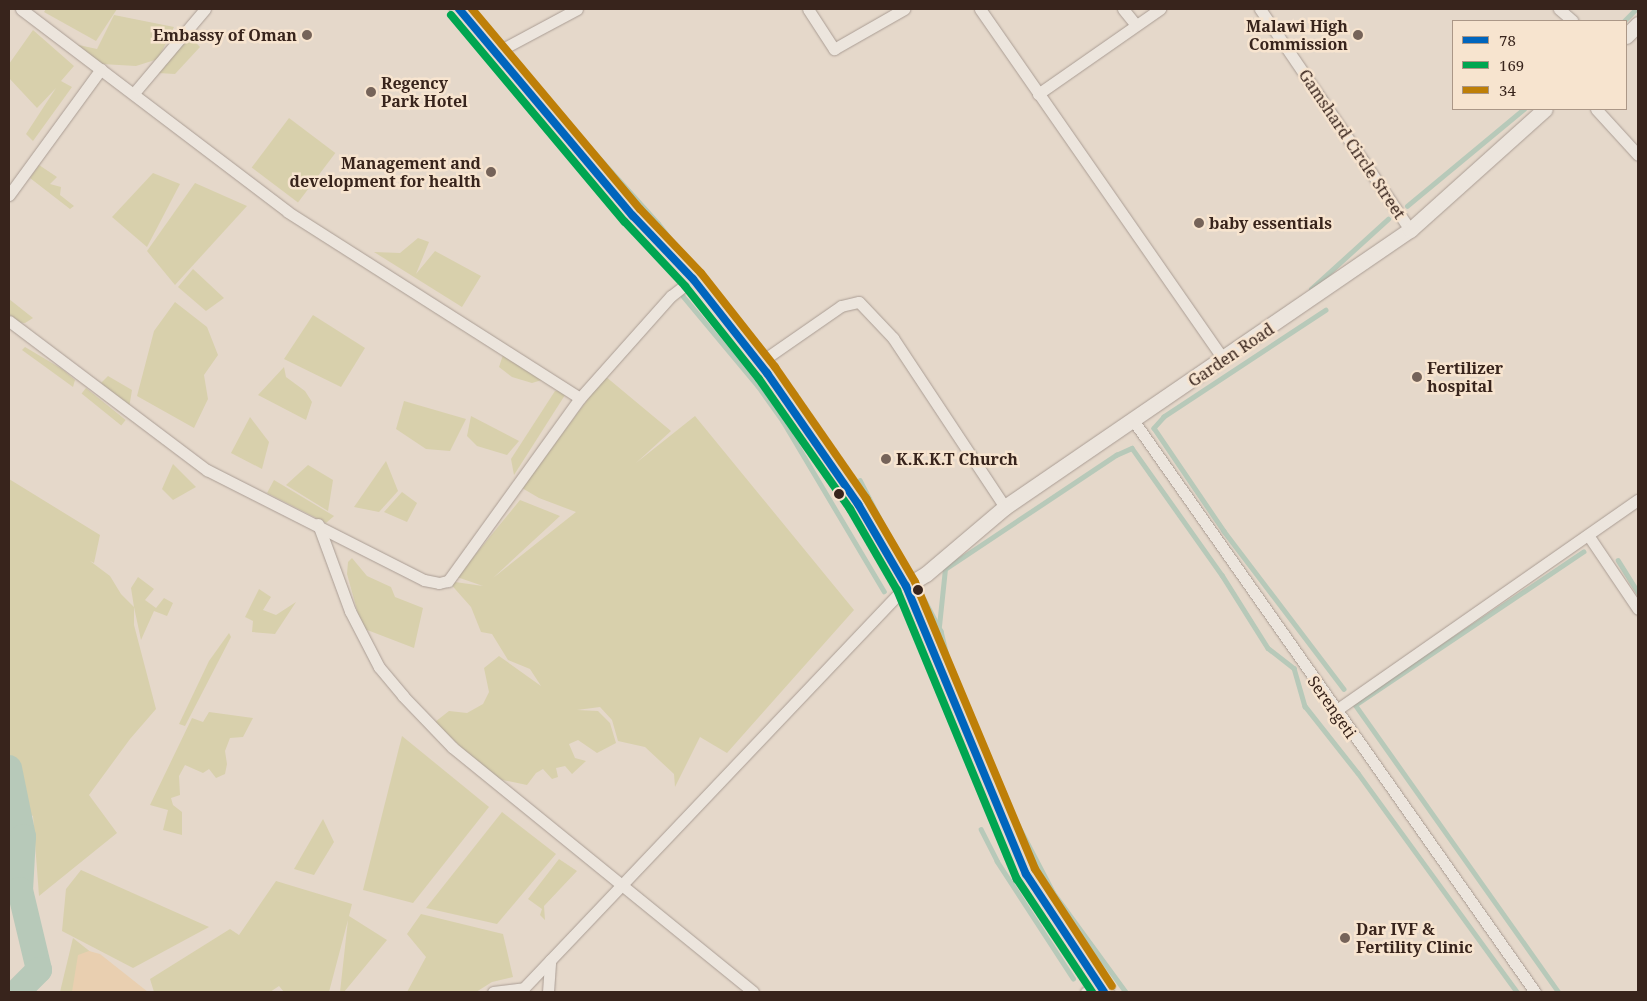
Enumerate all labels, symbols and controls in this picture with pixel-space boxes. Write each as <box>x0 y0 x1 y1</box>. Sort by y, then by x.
place label: Malawi High Commission <box>1246 16 1348 54</box>
legend <box>1452 20 1627 110</box>
place label: Embassy of Oman <box>153 25 297 45</box>
marker: Embassy of Oman <box>301 29 313 41</box>
marker: Malawi High Commission <box>1352 29 1364 41</box>
text: 78 <box>1499 30 1516 50</box>
text: 169 <box>1499 55 1524 75</box>
street label: Gamshard Circle Street <box>1295 66 1409 222</box>
place label: Regency Park Hotel <box>381 73 468 111</box>
text: 34 <box>1499 80 1516 100</box>
marker: Regency Park Hotel <box>365 86 377 98</box>
place label: Management and development for health <box>290 153 481 191</box>
marker: Management and development for health <box>485 166 497 178</box>
place label: baby essentials <box>1209 213 1332 233</box>
marker: baby essentials <box>1193 217 1205 229</box>
street label: Garden Road <box>1184 319 1278 391</box>
place label: Fertilizer hospital <box>1427 358 1503 396</box>
marker: Fertilizer hospital <box>1411 371 1423 383</box>
place label: K.K.K.T Church <box>896 449 1018 469</box>
marker: K.K.K.T Church <box>880 453 892 465</box>
unlabelled marker <box>834 489 844 499</box>
unlabelled marker <box>913 585 923 595</box>
street label: Serengeti <box>1304 672 1360 742</box>
place label: Dar IVF & Fertility Clinic <box>1356 919 1473 957</box>
marker: Dar IVF & Fertility Clinic <box>1338 931 1352 945</box>

